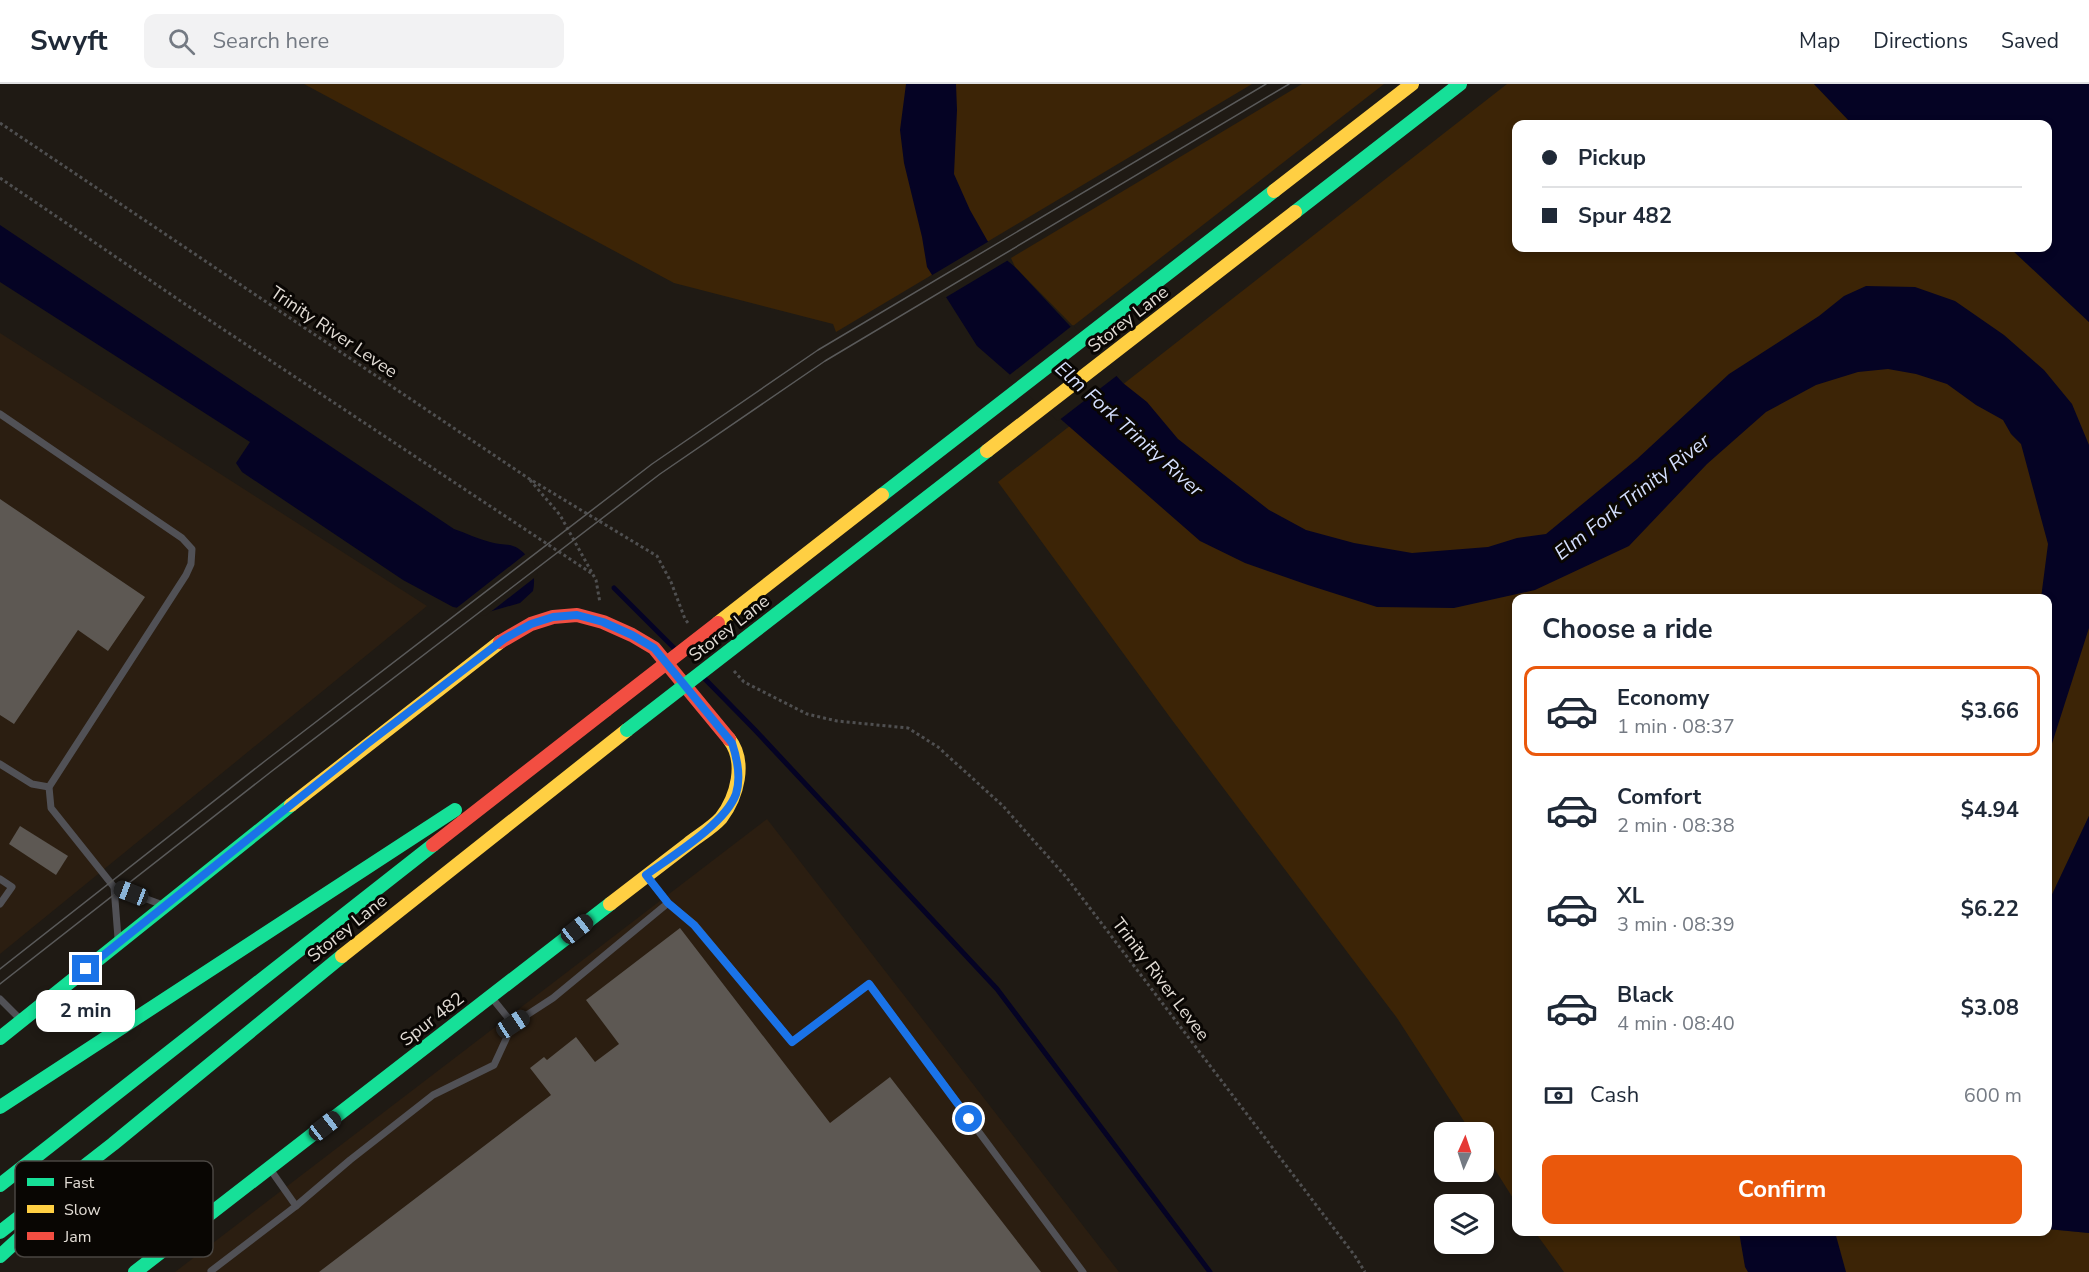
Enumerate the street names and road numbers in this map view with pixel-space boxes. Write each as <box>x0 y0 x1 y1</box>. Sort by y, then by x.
street label: Storey Lane <box>1083 280 1173 358</box>
street label: Trinity River Levee <box>266 281 402 383</box>
street label: Storey Lane <box>684 589 774 667</box>
street label: Storey Lane <box>302 888 392 968</box>
street label: Trinity River Levee <box>1107 913 1215 1045</box>
street label: Spur 482 <box>395 986 469 1052</box>

